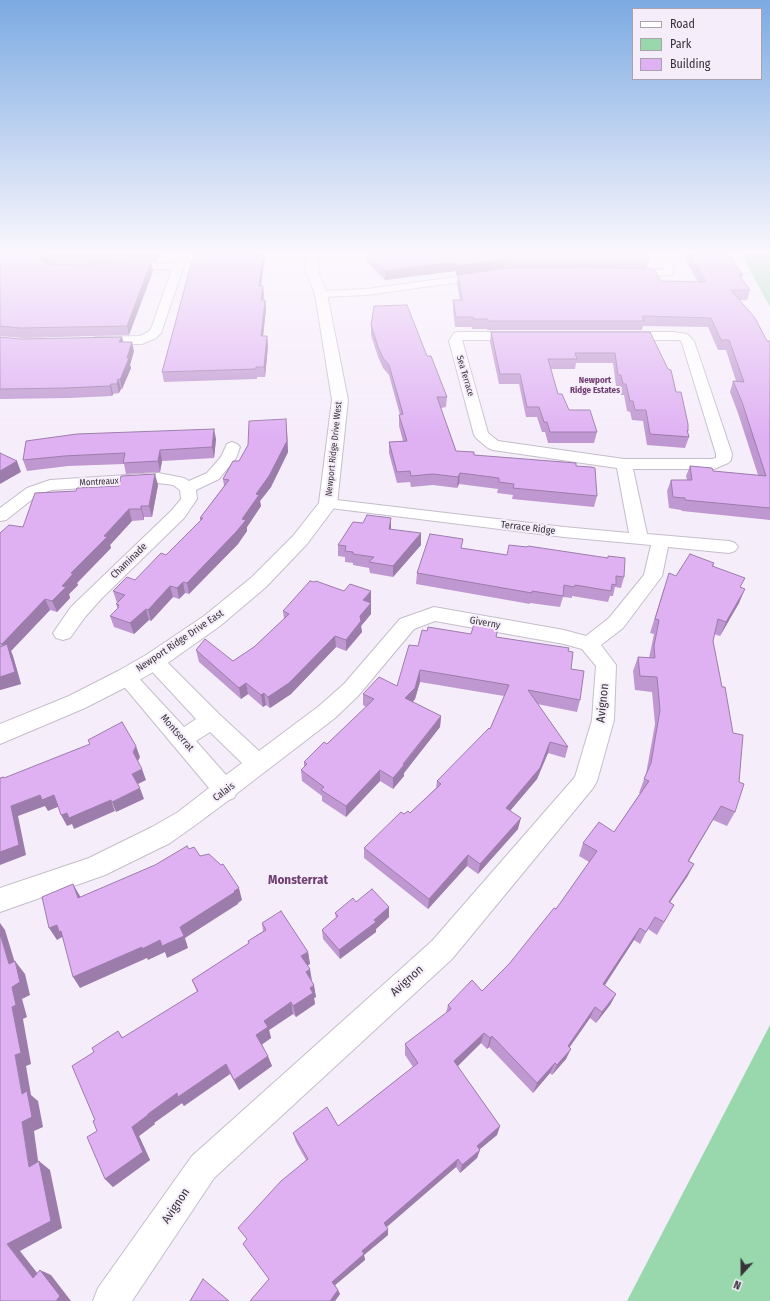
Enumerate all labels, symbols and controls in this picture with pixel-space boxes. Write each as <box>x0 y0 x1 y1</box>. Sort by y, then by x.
legend <box>632 8 762 80</box>
text: Road <box>670 17 695 31</box>
text: Park <box>670 37 691 51</box>
text: Building <box>670 57 710 71</box>
street label: Sea Terrace <box>454 354 476 398</box>
district label: Newport Ridge Estates <box>570 375 620 396</box>
street label: Newport Ridge Drive West <box>324 401 344 497</box>
street label: Montreaux <box>79 476 119 488</box>
street label: Terrace Ridge <box>500 519 556 537</box>
street label: Chaminade <box>108 541 150 581</box>
street label: Newport Ridge Drive East <box>134 607 226 675</box>
street label: Giverny <box>469 614 501 632</box>
street label: Avignon <box>594 683 612 723</box>
street label: Montserrat <box>158 712 196 754</box>
street label: Calais <box>211 780 237 804</box>
district label: Monsterrat <box>268 872 328 888</box>
street label: Avignon <box>388 963 426 999</box>
street label: Avignon <box>159 1186 193 1226</box>
north arrow <box>722 1253 762 1293</box>
text: N <box>732 1277 743 1292</box>

